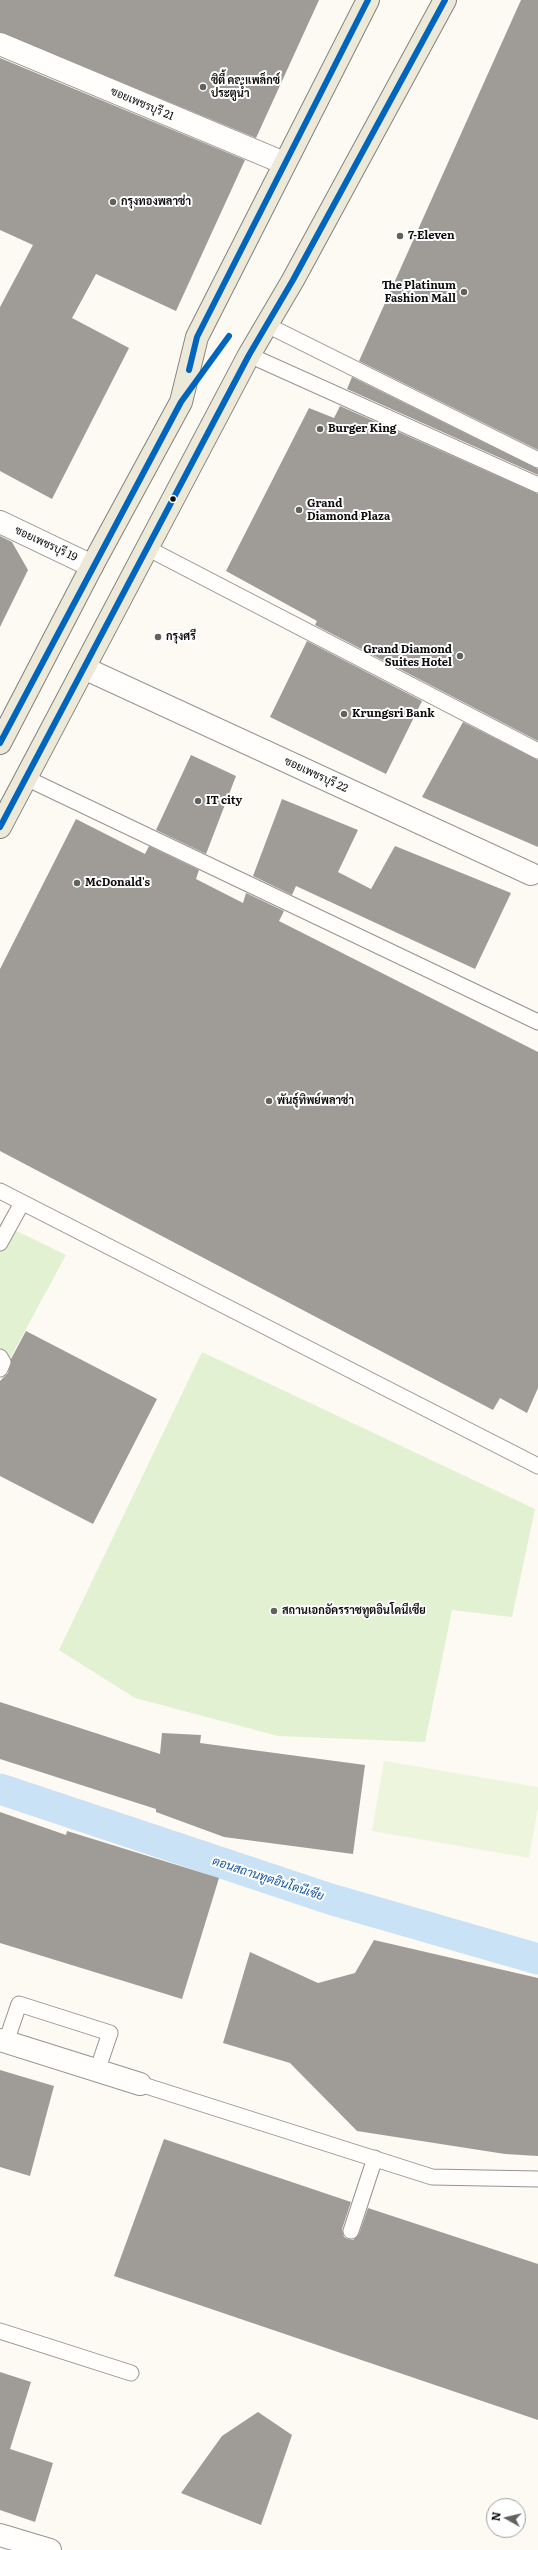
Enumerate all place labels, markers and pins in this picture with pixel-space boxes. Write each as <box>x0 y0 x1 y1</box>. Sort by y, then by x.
place label: ซิตี้ คอมเพล็กซ์ ประตูน้ำ <box>211 74 280 100</box>
marker: ซิตี้ คอมเพล็กซ์ ประตูน้ำ <box>198 82 208 92</box>
place label: กรุงทองพลาซ่า <box>121 195 191 209</box>
marker: กรุงทองพลาซ่า <box>108 197 118 207</box>
place label: 7-Eleven <box>408 229 455 243</box>
marker: 7-Eleven <box>395 231 405 241</box>
place label: The Platinum Fashion Mall <box>382 279 456 305</box>
marker: The Platinum Fashion Mall <box>459 287 469 297</box>
place label: Burger King <box>328 422 396 436</box>
marker: Burger King <box>315 424 325 434</box>
unlabelled marker <box>168 494 178 504</box>
place label: Grand Diamond Plaza <box>307 497 390 523</box>
marker: Grand Diamond Plaza <box>294 505 304 515</box>
place label: กรุงศรี <box>166 630 196 644</box>
marker: กรุงศรี <box>153 632 163 642</box>
place label: Grand Diamond Suites Hotel <box>363 643 452 669</box>
marker: Grand Diamond Suites Hotel <box>455 651 465 661</box>
place label: Krungsri Bank <box>352 707 435 721</box>
marker: Krungsri Bank <box>339 709 349 719</box>
place label: IT city <box>206 794 242 808</box>
marker: IT city <box>193 796 203 806</box>
place label: McDonald's <box>85 876 150 890</box>
marker: McDonald's <box>72 878 82 888</box>
place label: พันธุ์ทิพย์พลาซ่า <box>277 1094 354 1108</box>
marker: พันธุ์ทิพย์พลาซ่า <box>264 1096 274 1106</box>
place label: สถานเอกอัครราชทูตอินโดนีเซีย <box>282 1604 426 1618</box>
marker: สถานเอกอัครราชทูตอินโดนีเซีย <box>269 1606 279 1616</box>

